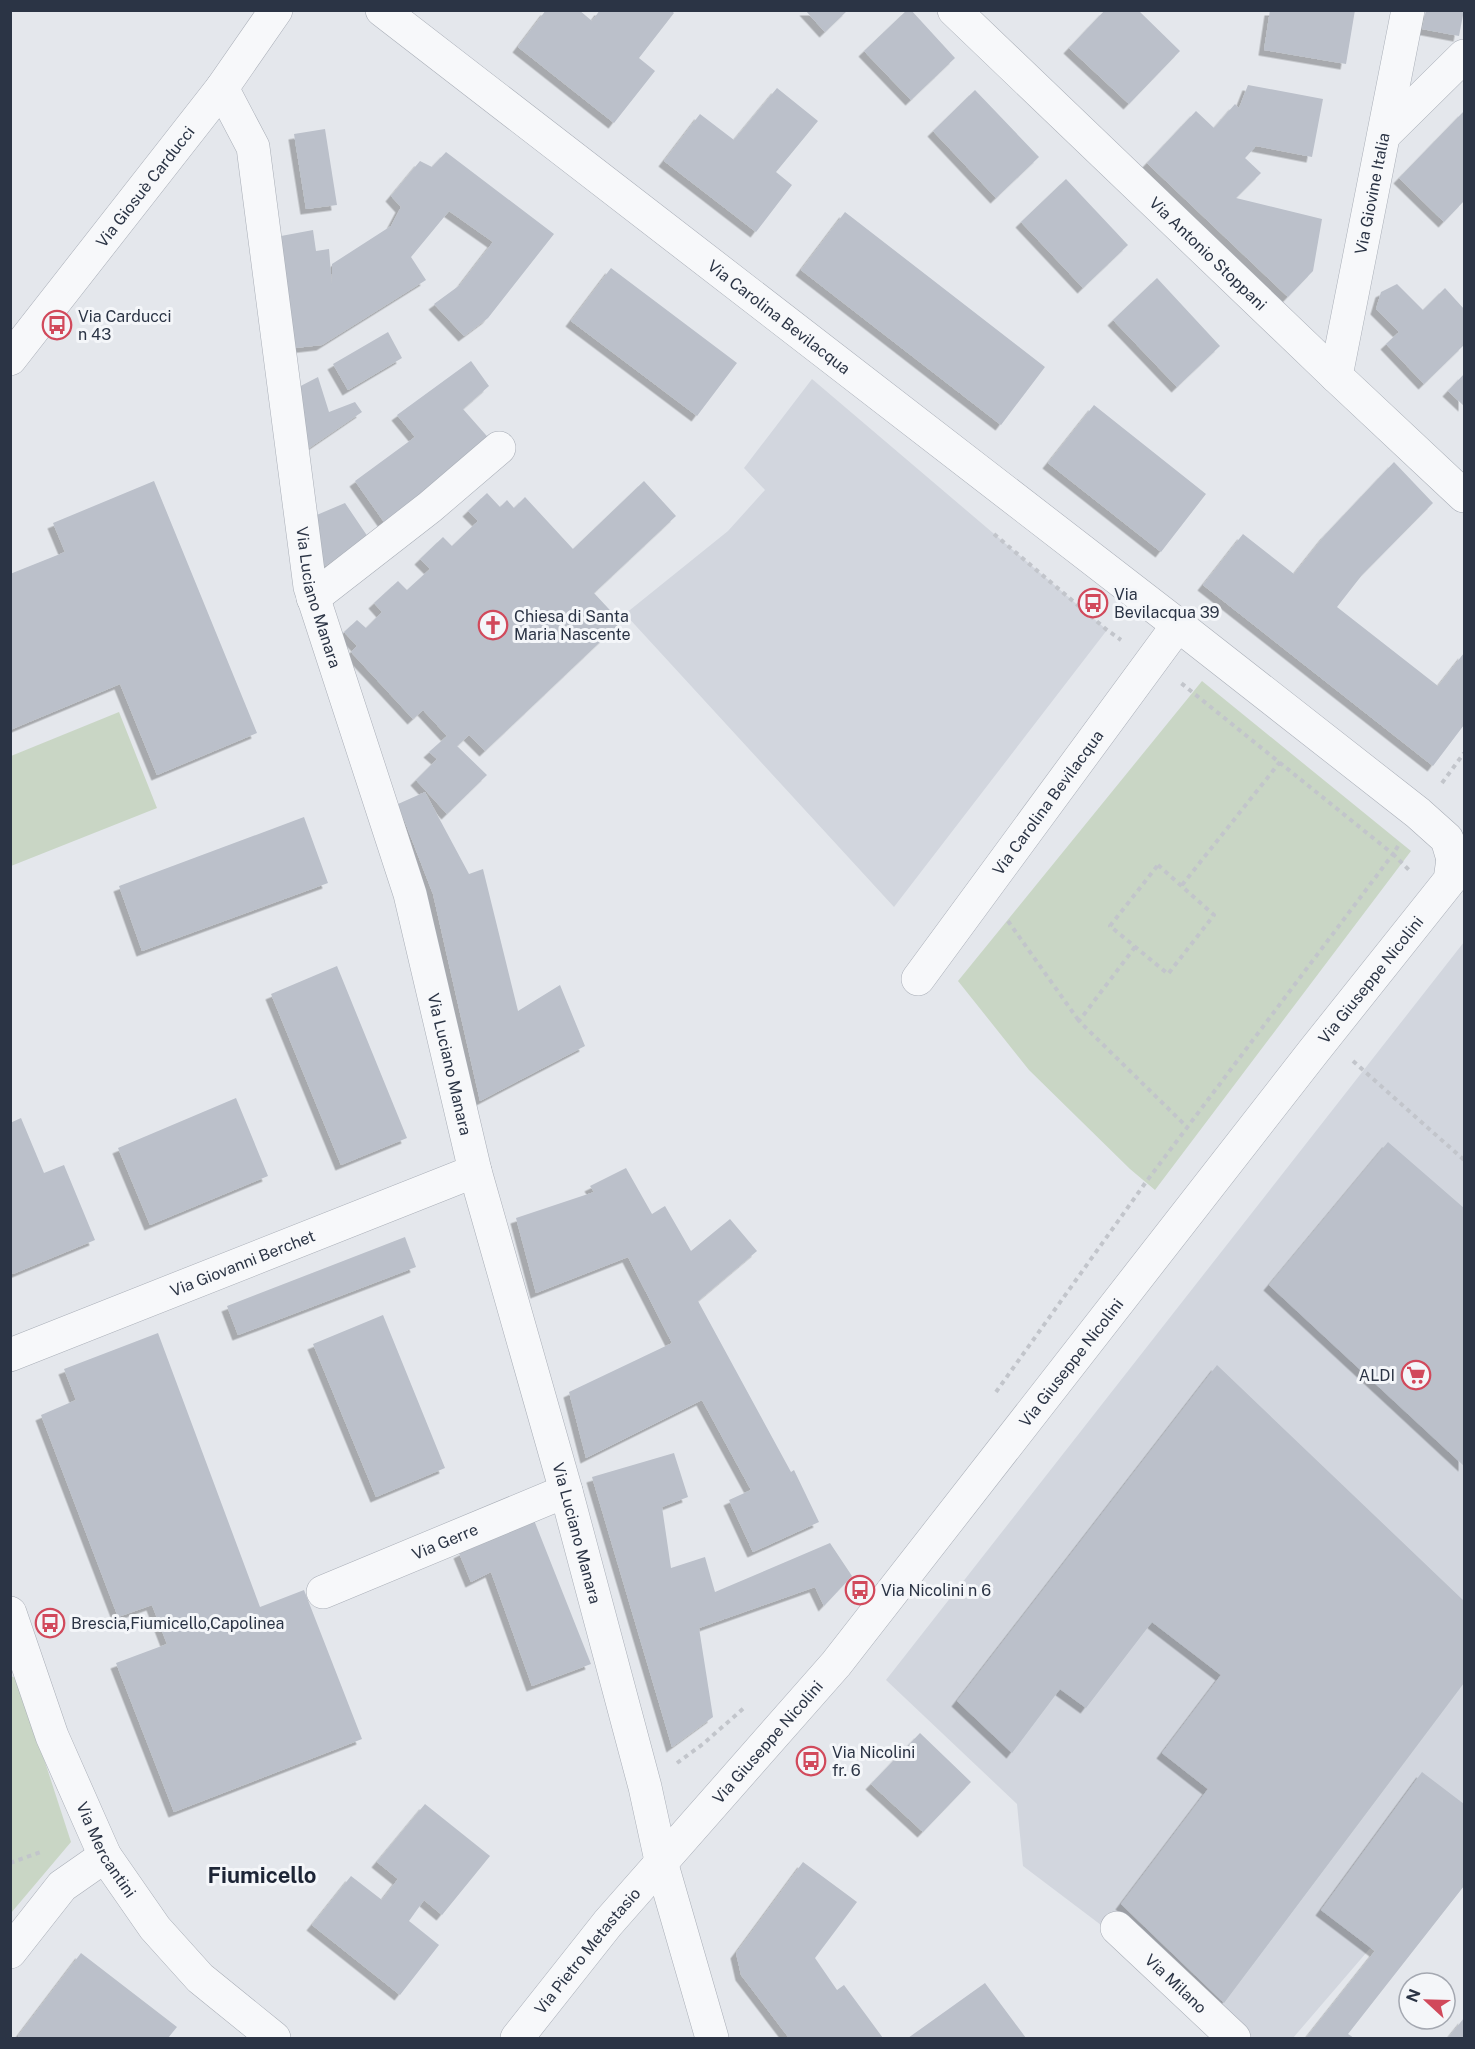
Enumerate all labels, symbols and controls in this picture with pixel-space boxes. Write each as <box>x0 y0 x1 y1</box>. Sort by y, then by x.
street label: Via Giosuè Carducci <box>92 123 199 251</box>
street label: Via Giovine Italia <box>1351 131 1394 256</box>
street label: Via Antonio Stoppani <box>1145 193 1270 314</box>
street label: Via Carolina Bevilacqua <box>704 256 854 378</box>
place label: Via Carducci n 43 <box>78 307 171 344</box>
bus stop icon: Via Carducci n 43 <box>41 309 73 341</box>
street label: Via Luciano Manara <box>292 525 345 670</box>
place label: Via Bevilacqua 39 <box>1114 585 1220 622</box>
bus stop icon: Via Bevilacqua 39 <box>1077 587 1109 619</box>
place label: Chiesa di Santa Maria Nascente <box>514 607 630 644</box>
church icon: Chiesa di Santa Maria Nascente <box>477 609 509 641</box>
street label: Via Carolina Bevilacqua <box>989 727 1108 879</box>
street label: Via Giuseppe Nicolini <box>1314 913 1427 1048</box>
street label: Via Luciano Manara <box>424 991 475 1137</box>
street label: Via Giovanni Berchet <box>168 1226 318 1301</box>
street label: Via Giuseppe Nicolini <box>1016 1295 1127 1431</box>
supermarket icon: ALDI <box>1400 1359 1432 1391</box>
place label: ALDI <box>1359 1366 1395 1385</box>
street label: Via Luciano Manara <box>548 1461 605 1606</box>
street label: Via Gerre <box>409 1520 481 1564</box>
bus stop icon: Via Nicolini n 6 <box>844 1574 876 1606</box>
place label: Via Nicolini n 6 <box>881 1581 991 1600</box>
bus stop icon: Brescia,Fiumicello,Capolinea <box>34 1607 66 1639</box>
place label: Brescia,Fiumicello,Capolinea <box>71 1614 284 1633</box>
street label: Via Giuseppe Nicolini <box>709 1677 827 1808</box>
place label: Via Nicolini fr. 6 <box>832 1743 915 1780</box>
bus stop icon: Via Nicolini fr. 6 <box>795 1745 827 1777</box>
street label: Via Mercantini <box>72 1799 140 1901</box>
district label: Fiumicello <box>208 1862 316 1888</box>
street label: Via Pietro Metastasio <box>531 1884 645 2018</box>
street label: Via Milano <box>1141 1950 1210 2017</box>
north arrow <box>1397 1971 1457 2031</box>
text: N <box>1402 1986 1425 2005</box>

